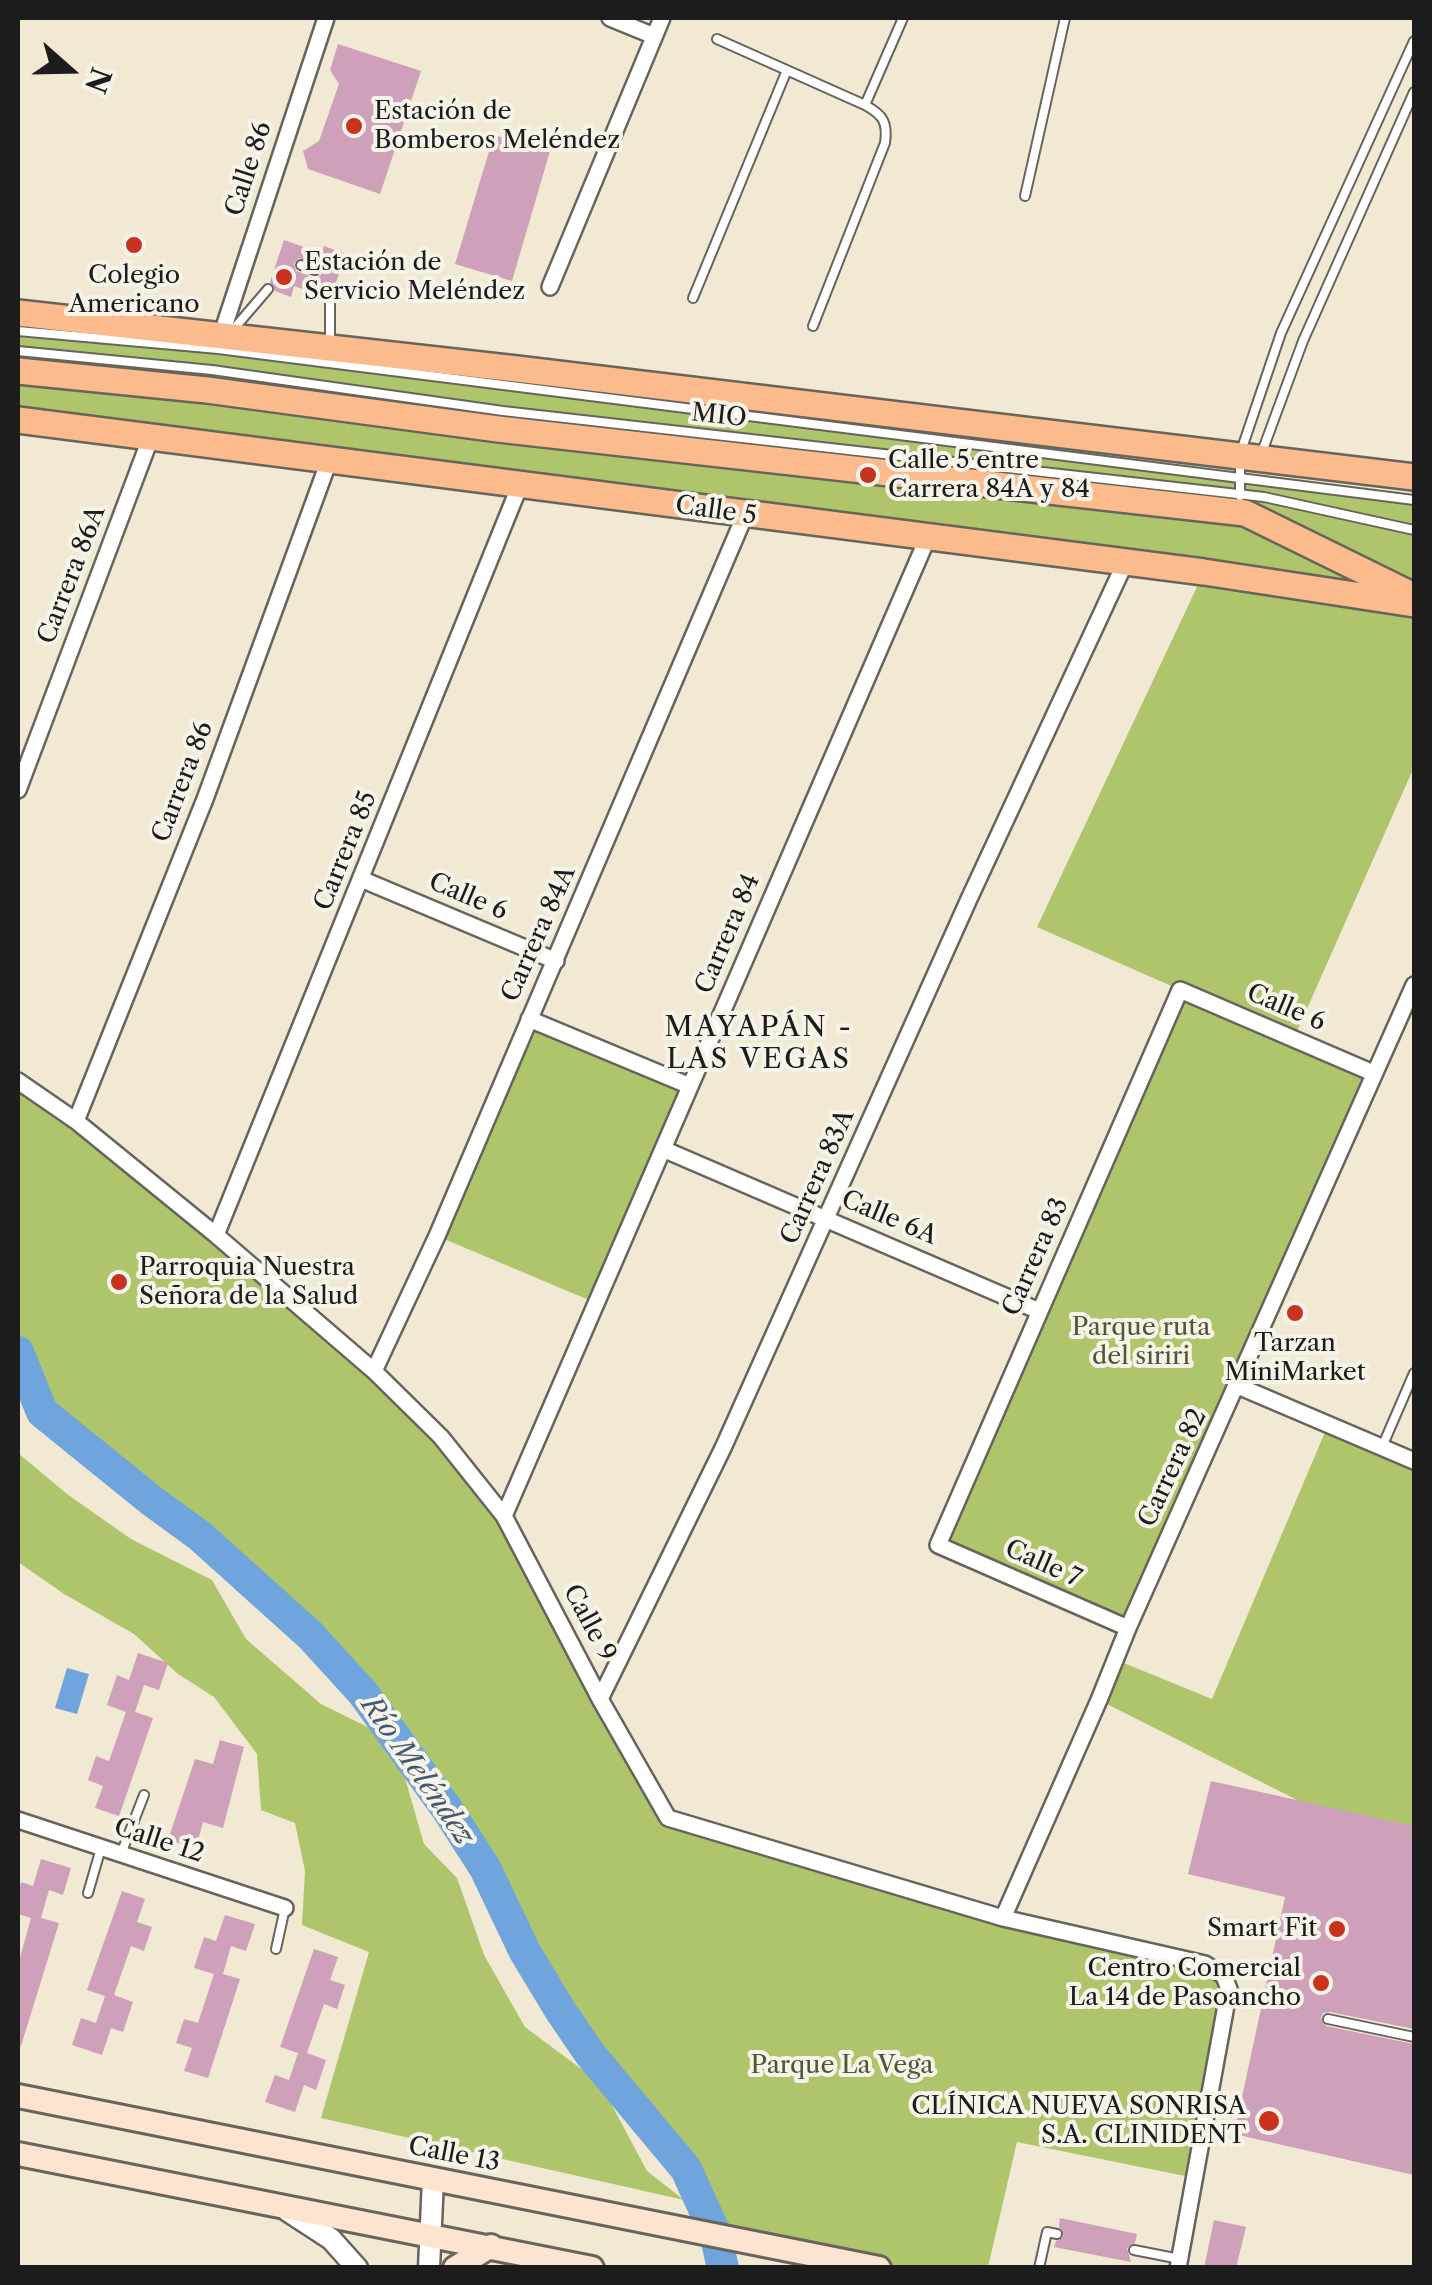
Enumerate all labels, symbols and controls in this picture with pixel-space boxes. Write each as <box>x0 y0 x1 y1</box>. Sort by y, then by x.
north arrow <box>20 20 120 120</box>
text: N <box>78 63 118 98</box>
place label: Estación de Bomberos Meléndez <box>374 97 620 156</box>
marker: Estación de Bomberos Meléndez <box>343 115 365 137</box>
street label: Calle 86 <box>220 118 278 220</box>
marker: Colegio Americano <box>123 234 145 256</box>
place label: Estación de Servicio Meléndez <box>304 248 525 307</box>
place label: Colegio Americano <box>68 261 200 320</box>
marker: Estación de Servicio Meléndez <box>273 266 295 288</box>
street label: MIO <box>690 398 748 434</box>
place label: Calle 5 entre Carrera 84A y 84 <box>888 446 1090 505</box>
marker: Calle 5 entre Carrera 84A y 84 <box>857 464 879 486</box>
street label: Calle 5 <box>674 490 758 532</box>
street label: Carrera 86A <box>32 502 112 648</box>
street label: Carrera 86 <box>146 717 220 847</box>
street label: Carrera 85 <box>309 787 383 915</box>
street label: Carrera 84A <box>496 861 582 1007</box>
street label: Calle 6 <box>424 867 512 927</box>
street label: Carrera 84 <box>689 870 767 998</box>
street label: Calle 6 <box>1242 978 1330 1038</box>
district label: MAYAPÁN - LAS VEGAS <box>665 1011 853 1077</box>
street label: Carrera 83A <box>775 1105 861 1249</box>
street label: Calle 6A <box>837 1184 941 1252</box>
street label: Carrera 83 <box>997 1193 1075 1321</box>
place label: Parroquia Nuestra Señora de la Salud <box>139 1253 358 1312</box>
marker: Parroquia Nuestra Señora de la Salud <box>108 1271 130 1293</box>
marker: Tarzan MiniMarket <box>1284 1302 1306 1324</box>
park label: Parque ruta del siriri <box>1072 1313 1210 1372</box>
place label: Tarzan MiniMarket <box>1224 1329 1366 1388</box>
street label: Carrera 82 <box>1133 1404 1213 1532</box>
street label: Calle 7 <box>1000 1534 1086 1594</box>
street label: Calle 9 <box>556 1579 622 1667</box>
water label: Río Meléndez <box>353 1690 481 1852</box>
street label: Calle 12 <box>110 1812 208 1870</box>
place label: Smart Fit <box>1207 1914 1317 1944</box>
marker: Smart Fit <box>1326 1918 1348 1940</box>
place label: Centro Comercial La 14 de Pasoancho <box>1069 1954 1301 2013</box>
marker: Centro Comercial La 14 de Pasoancho <box>1310 1972 1332 1994</box>
park label: Parque La Vega <box>750 2051 934 2081</box>
place label: CLÍNICA NUEVA SONRISA S.A. CLINIDENT <box>911 2092 1246 2151</box>
marker: CLÍNICA NUEVA SONRISA S.A. CLINIDENT <box>1256 2108 1282 2134</box>
street label: Calle 13 <box>406 2131 502 2179</box>

